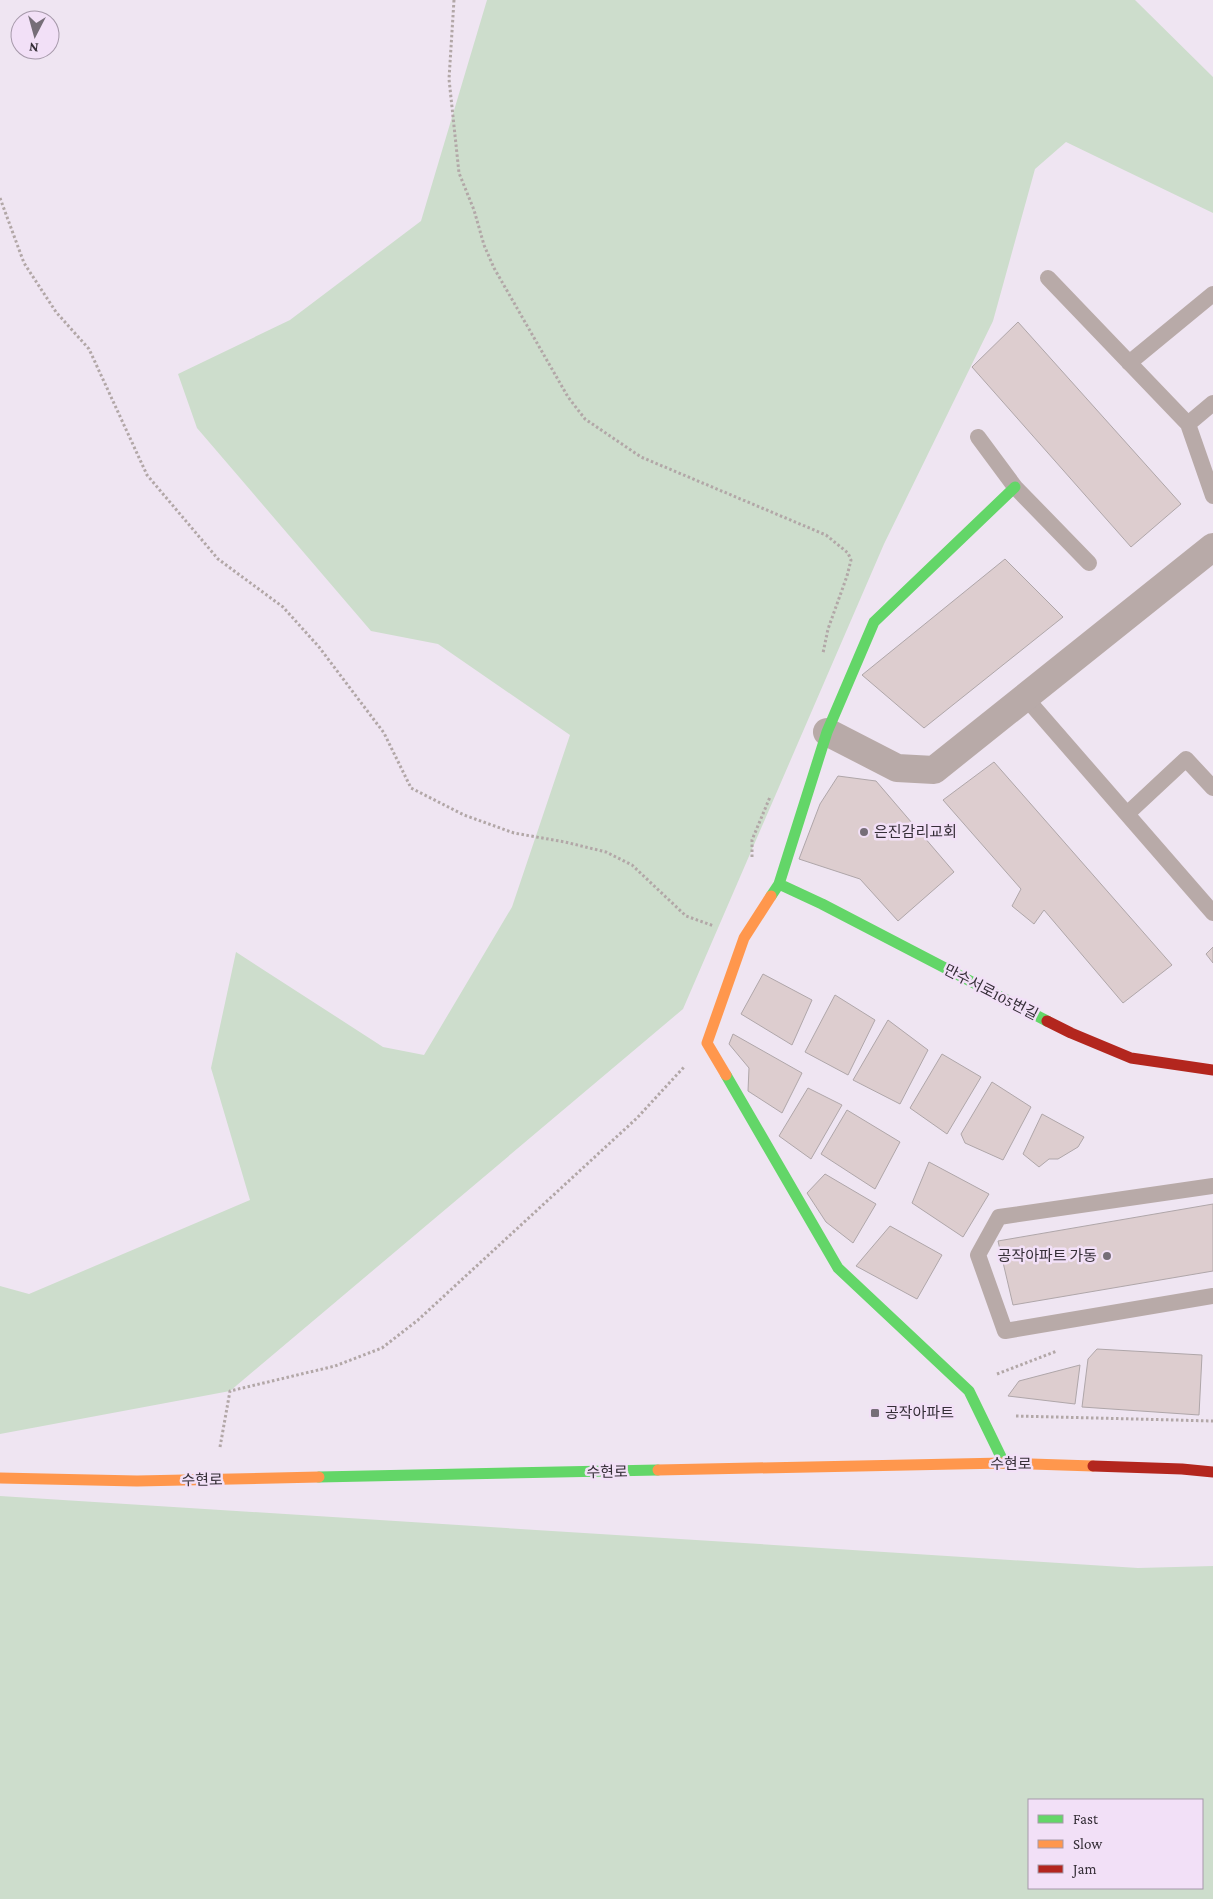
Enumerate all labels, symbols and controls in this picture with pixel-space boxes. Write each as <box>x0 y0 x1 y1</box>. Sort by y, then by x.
north arrow <box>10 10 60 60</box>
text: N <box>28 39 39 56</box>
place label: 은진감리교회 <box>874 824 957 840</box>
marker: 은진감리교회 <box>858 826 870 838</box>
street label: 만수서로105번길 <box>941 961 1041 1023</box>
place label: 공작아파트 가동 <box>998 1248 1097 1264</box>
marker: 공작아파트 가동 <box>1101 1250 1113 1262</box>
place label: 공작아파트 <box>885 1405 954 1421</box>
marker: 공작아파트 <box>869 1407 881 1419</box>
street label: 수현로 <box>990 1455 1032 1472</box>
street label: 수현로 <box>586 1463 628 1480</box>
street label: 수현로 <box>181 1471 223 1488</box>
legend <box>1028 1799 1203 1889</box>
text: Fast <box>1073 1811 1099 1827</box>
text: Slow <box>1073 1836 1103 1852</box>
text: Jam <box>1071 1861 1096 1878</box>

